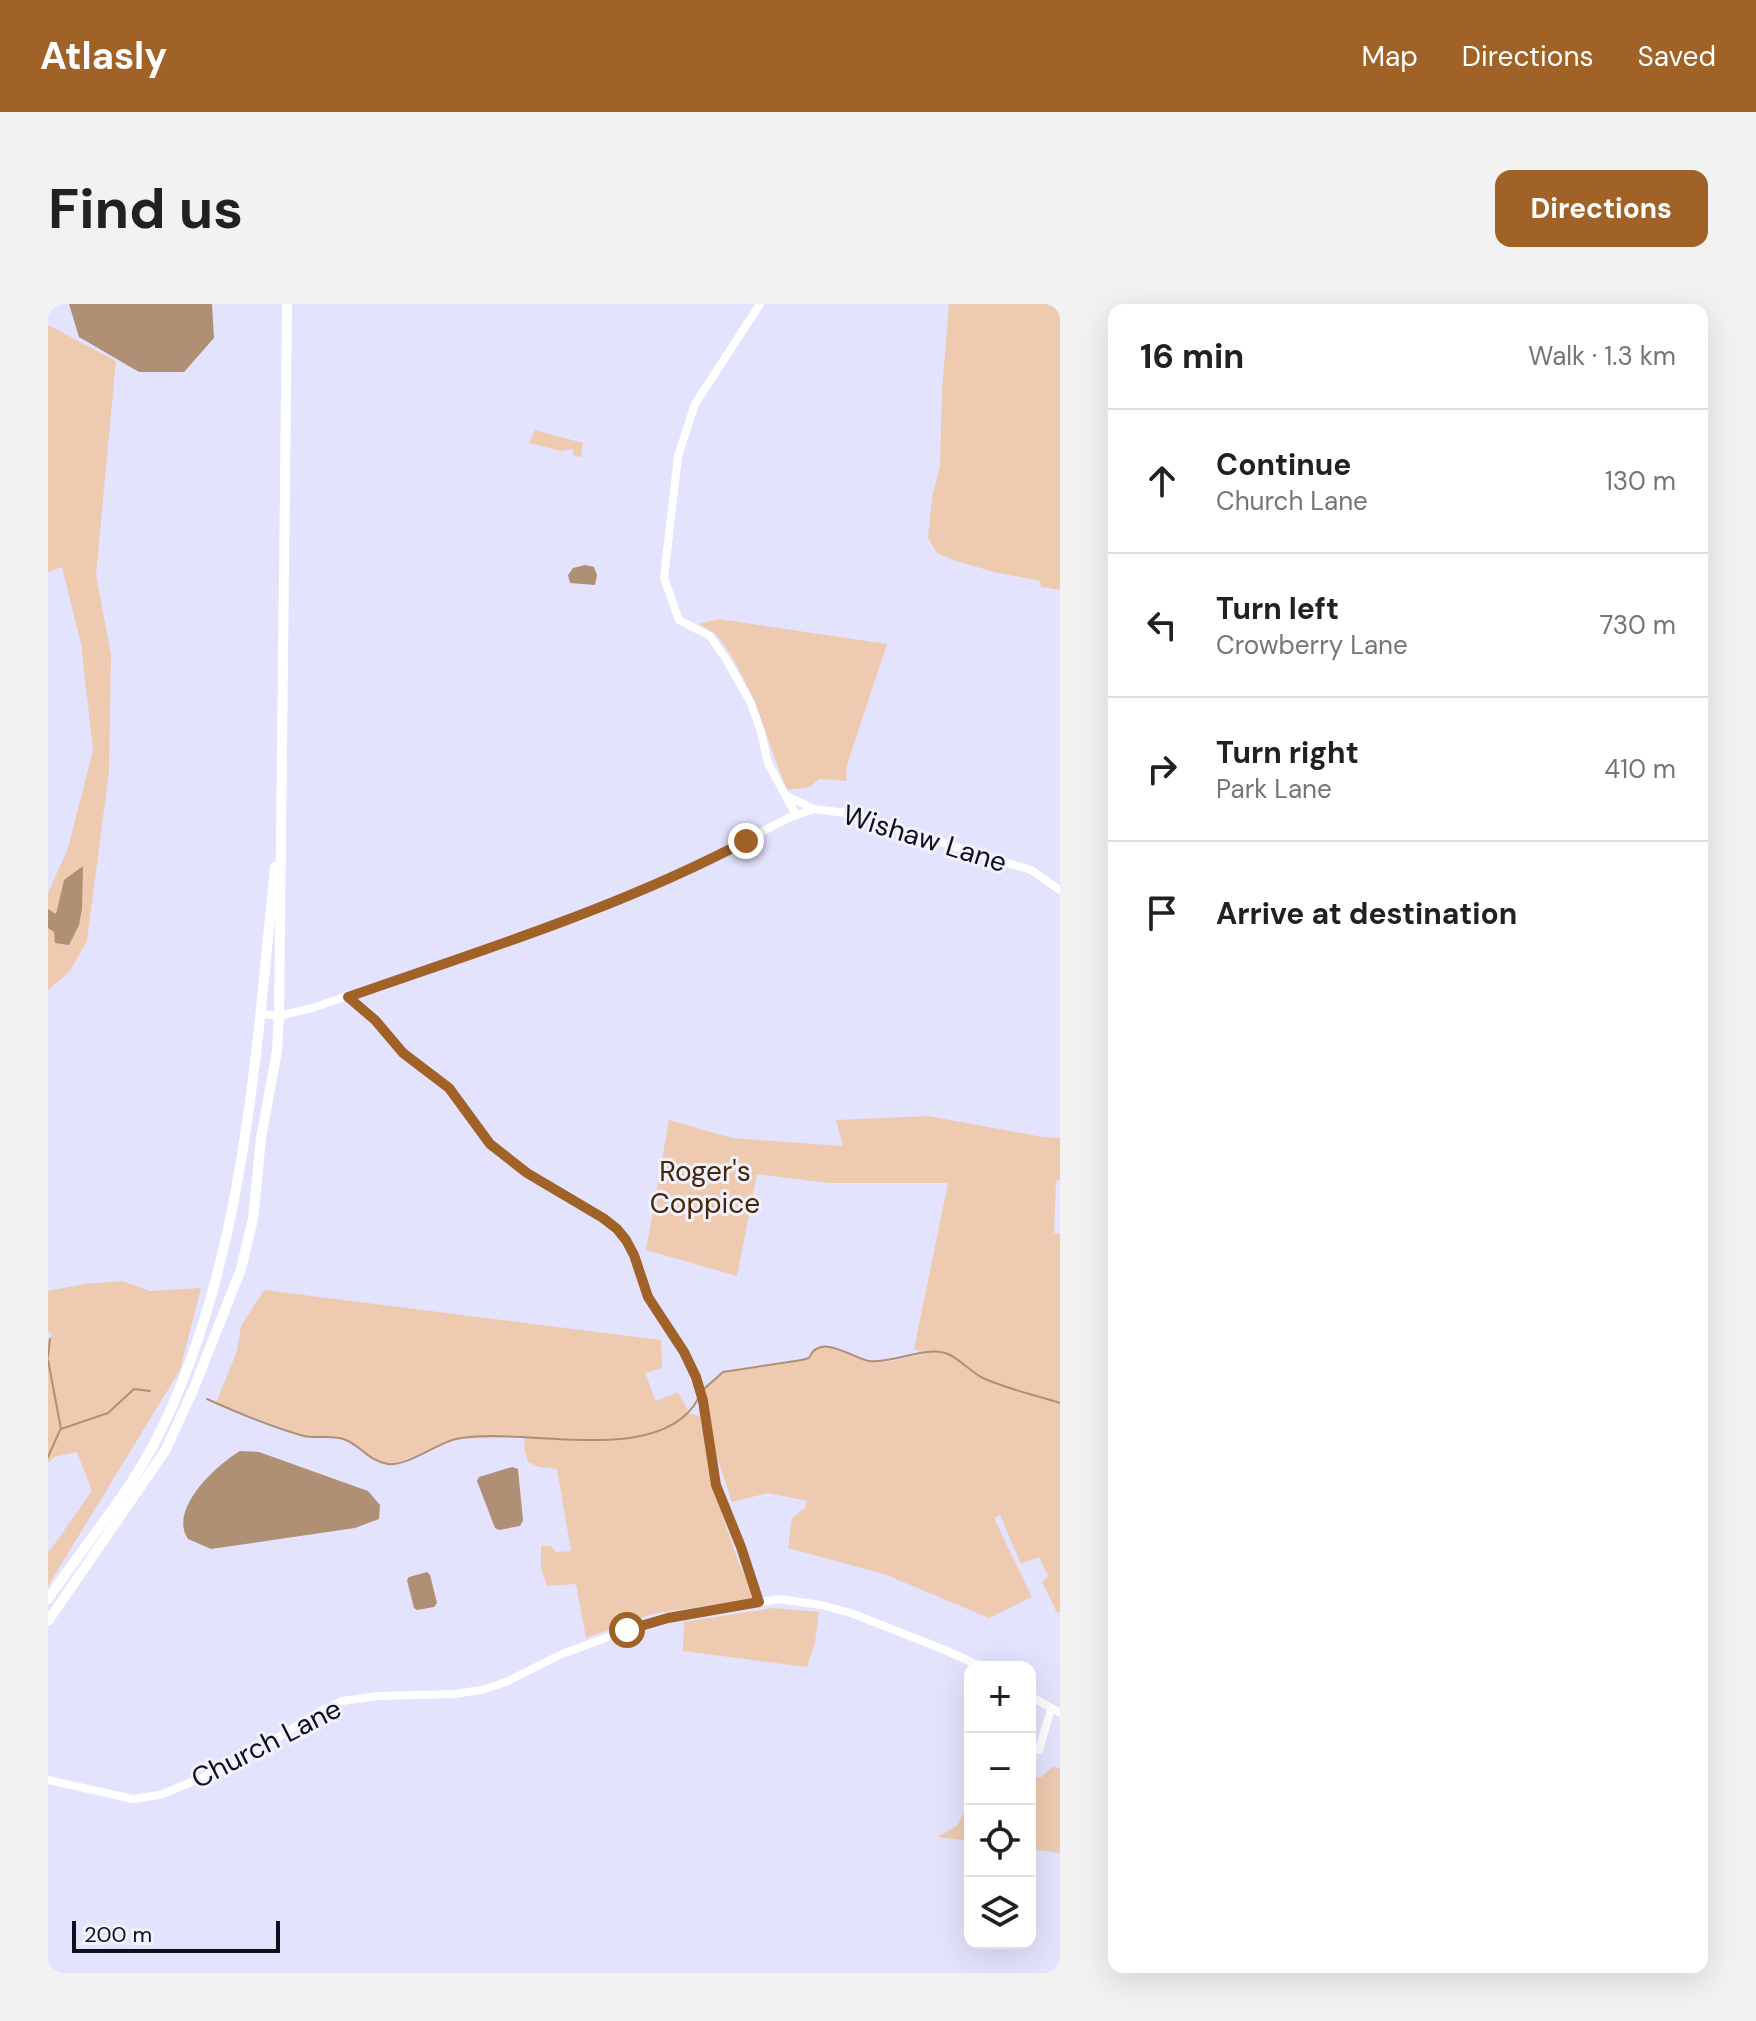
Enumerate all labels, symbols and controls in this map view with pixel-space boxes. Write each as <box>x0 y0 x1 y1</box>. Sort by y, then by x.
text: Atlasly <box>40 31 167 81</box>
text: Map <box>1361 38 1418 75</box>
text: Directions <box>1462 38 1594 75</box>
text: Saved <box>1638 38 1716 75</box>
button: Directions <box>1495 170 1708 247</box>
text: Find us <box>48 172 243 245</box>
text: 16 min <box>1140 334 1244 379</box>
text: Walk · 1.3 km <box>1528 339 1676 373</box>
text: Continue <box>1216 445 1351 484</box>
icon: ahead <box>1140 459 1184 503</box>
text: 130 m <box>1605 464 1676 498</box>
text: Church Lane <box>1216 484 1368 518</box>
text: Turn left <box>1216 589 1339 628</box>
icon: left <box>1140 603 1184 647</box>
text: 730 m <box>1600 608 1676 642</box>
text: Crowberry Lane <box>1216 628 1408 662</box>
text: Turn right <box>1216 733 1359 772</box>
icon: right <box>1140 747 1184 791</box>
text: 410 m <box>1604 752 1676 786</box>
text: Park Lane <box>1216 772 1332 806</box>
street label: Wishaw Lane <box>838 796 1011 881</box>
route end <box>728 823 764 859</box>
icon: arrive <box>1140 891 1184 935</box>
text: Arrive at destination <box>1216 894 1517 933</box>
park label: Roger's Coppice <box>650 1153 760 1222</box>
route start <box>609 1612 645 1648</box>
map controls <box>964 1661 1036 1949</box>
button: + <box>964 1661 1036 1733</box>
street label: Church Lane <box>185 1690 348 1797</box>
button: − <box>964 1733 1036 1805</box>
button: locate <box>964 1805 1036 1877</box>
button: layers <box>964 1877 1036 1949</box>
scale bar <box>72 1917 280 1953</box>
text: 200 m <box>84 1920 152 1949</box>

